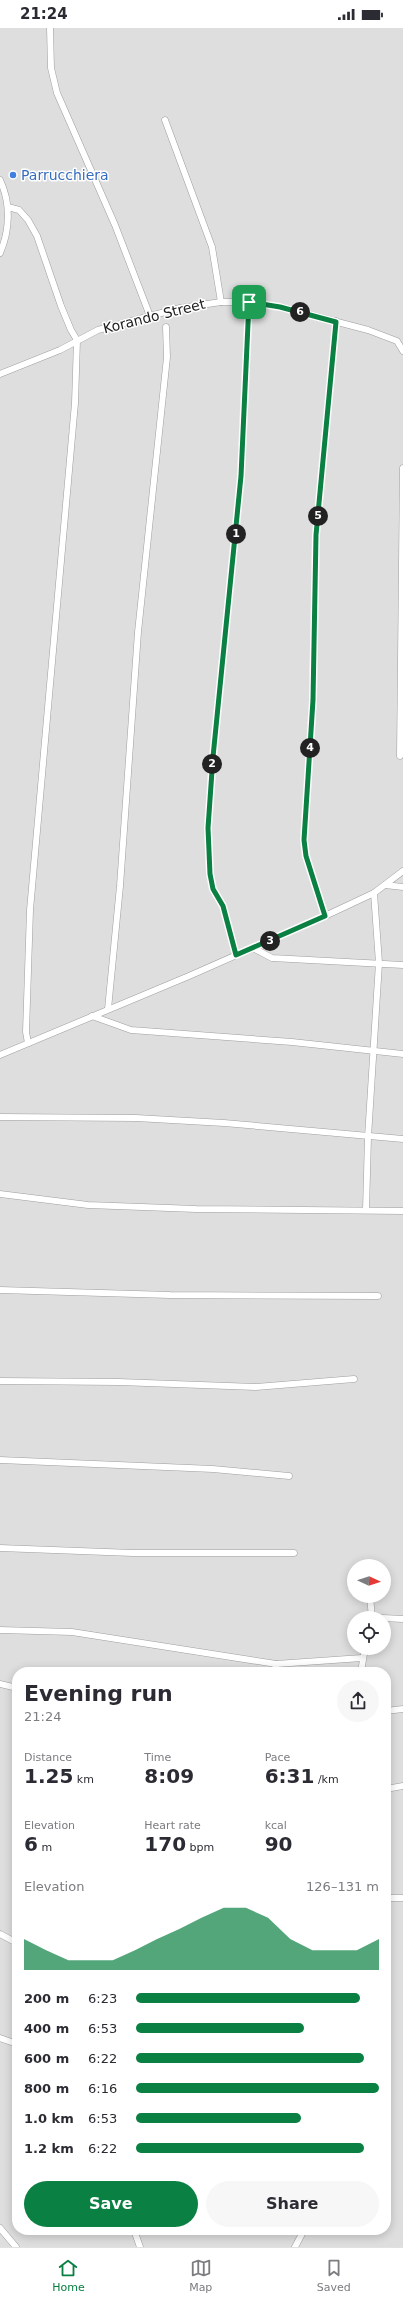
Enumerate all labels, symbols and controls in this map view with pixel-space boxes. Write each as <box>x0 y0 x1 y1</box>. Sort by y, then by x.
text: 21:24 <box>20 5 68 23</box>
place label: Parrucchiera <box>21 167 109 183</box>
marker: Parrucchiera <box>8 170 18 180</box>
pin <box>232 285 266 319</box>
icon: arrive <box>238 291 260 313</box>
street label: Korando Street <box>101 295 207 336</box>
pin: 6 <box>290 302 310 322</box>
text: 6 <box>296 305 304 318</box>
pin: 5 <box>308 506 328 526</box>
text: 5 <box>314 509 322 522</box>
pin: 1 <box>226 524 246 544</box>
text: 1 <box>232 527 240 540</box>
pin: 4 <box>300 738 320 758</box>
text: 4 <box>306 741 314 754</box>
pin: 2 <box>202 754 222 774</box>
text: 2 <box>208 757 216 770</box>
pin: 3 <box>260 931 280 951</box>
text: 3 <box>266 934 274 947</box>
north arrow <box>347 1559 391 1603</box>
map controls <box>347 1559 391 1655</box>
button: locate <box>347 1611 391 1655</box>
button: share <box>337 1680 379 1722</box>
text: Evening run <box>24 1681 173 1706</box>
text: 21:24 <box>24 1709 61 1724</box>
text: Distance <box>24 1751 72 1764</box>
text: Time <box>144 1751 171 1764</box>
text: Pace <box>265 1751 290 1764</box>
text: 1.25 <box>24 1764 73 1788</box>
text: 8:09 <box>144 1764 194 1788</box>
text: 6:31 <box>265 1764 314 1788</box>
text: km <box>73 1773 94 1786</box>
text: /km <box>314 1773 339 1786</box>
text: Elevation <box>24 1819 75 1832</box>
text: Heart rate <box>144 1819 201 1832</box>
text: kcal <box>265 1819 287 1832</box>
text: 6 <box>24 1832 38 1856</box>
text: 170 <box>144 1832 186 1856</box>
text: 90 <box>265 1832 293 1856</box>
text: m <box>38 1841 52 1854</box>
text: bpm <box>186 1841 214 1854</box>
text: Elevation <box>24 1879 84 1894</box>
text: 126–131 m <box>306 1879 379 1894</box>
text: 200 m <box>24 1991 69 2006</box>
text: 6:23 <box>88 1991 117 2006</box>
text: 400 m <box>24 2021 69 2036</box>
text: 6:53 <box>88 2021 117 2036</box>
text: 600 m <box>24 2051 69 2066</box>
text: 6:22 <box>88 2051 117 2066</box>
text: 800 m <box>24 2081 69 2096</box>
text: 6:16 <box>88 2081 117 2096</box>
text: 1.0 km <box>24 2111 74 2126</box>
text: 6:53 <box>88 2111 117 2126</box>
text: 1.2 km <box>24 2141 74 2156</box>
text: 6:22 <box>88 2141 117 2156</box>
button: Save <box>24 2181 198 2227</box>
button: Share <box>206 2181 379 2227</box>
tab: Home <box>52 2257 85 2294</box>
tab: Map <box>189 2257 212 2294</box>
tab: Saved <box>317 2257 351 2294</box>

